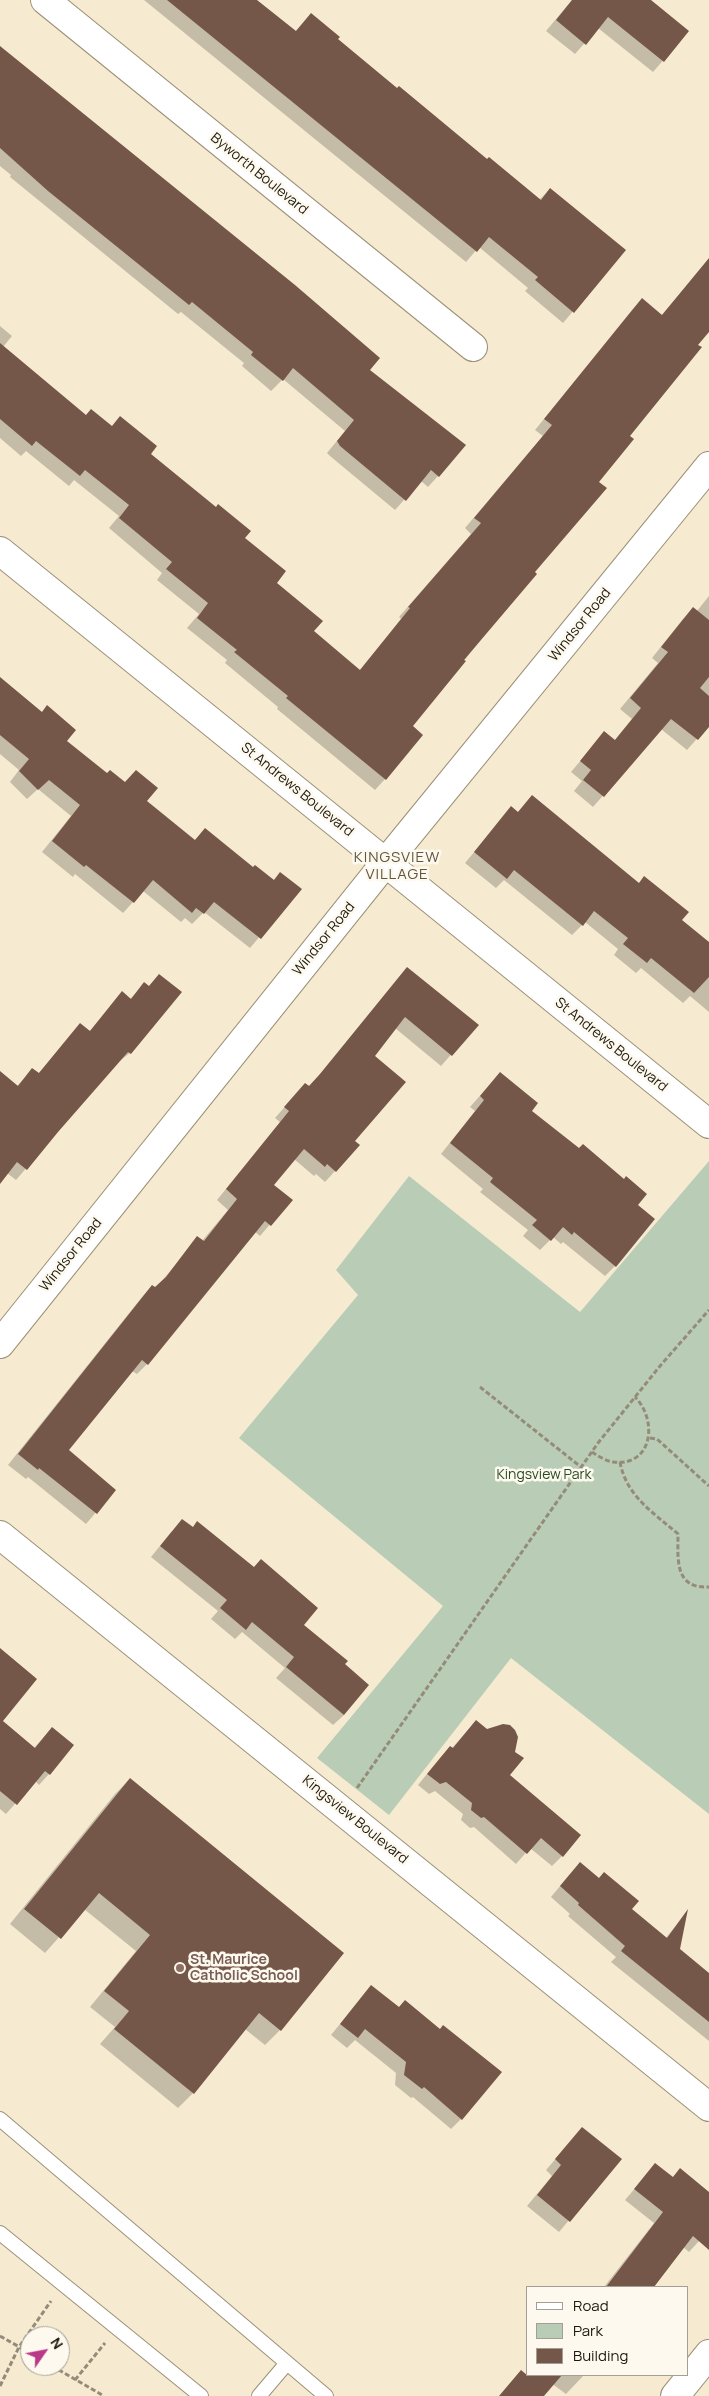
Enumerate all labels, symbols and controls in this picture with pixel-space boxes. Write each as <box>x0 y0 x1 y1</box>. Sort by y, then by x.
street label: Byworth Boulevard <box>207 130 311 218</box>
street label: Windsor Road <box>545 585 615 665</box>
street label: St Andrews Boulevard <box>237 739 357 841</box>
district label: KINGSVIEW VILLAGE <box>353 849 441 884</box>
street label: Windsor Road <box>289 899 359 979</box>
street label: St Andrews Boulevard <box>551 994 671 1096</box>
street label: Windsor Road <box>36 1215 106 1295</box>
park label: Kingsview Park <box>497 1467 591 1483</box>
street label: Kingsview Boulevard <box>299 1772 411 1868</box>
place label: St. Maurice Catholic School <box>190 1952 298 1984</box>
marker: St. Maurice Catholic School <box>174 1962 186 1974</box>
legend <box>526 2286 689 2376</box>
text: Road <box>573 2295 609 2316</box>
text: Park <box>573 2320 603 2341</box>
north arrow <box>20 2326 70 2376</box>
text: N <box>46 2334 68 2352</box>
text: Building <box>573 2345 628 2366</box>

